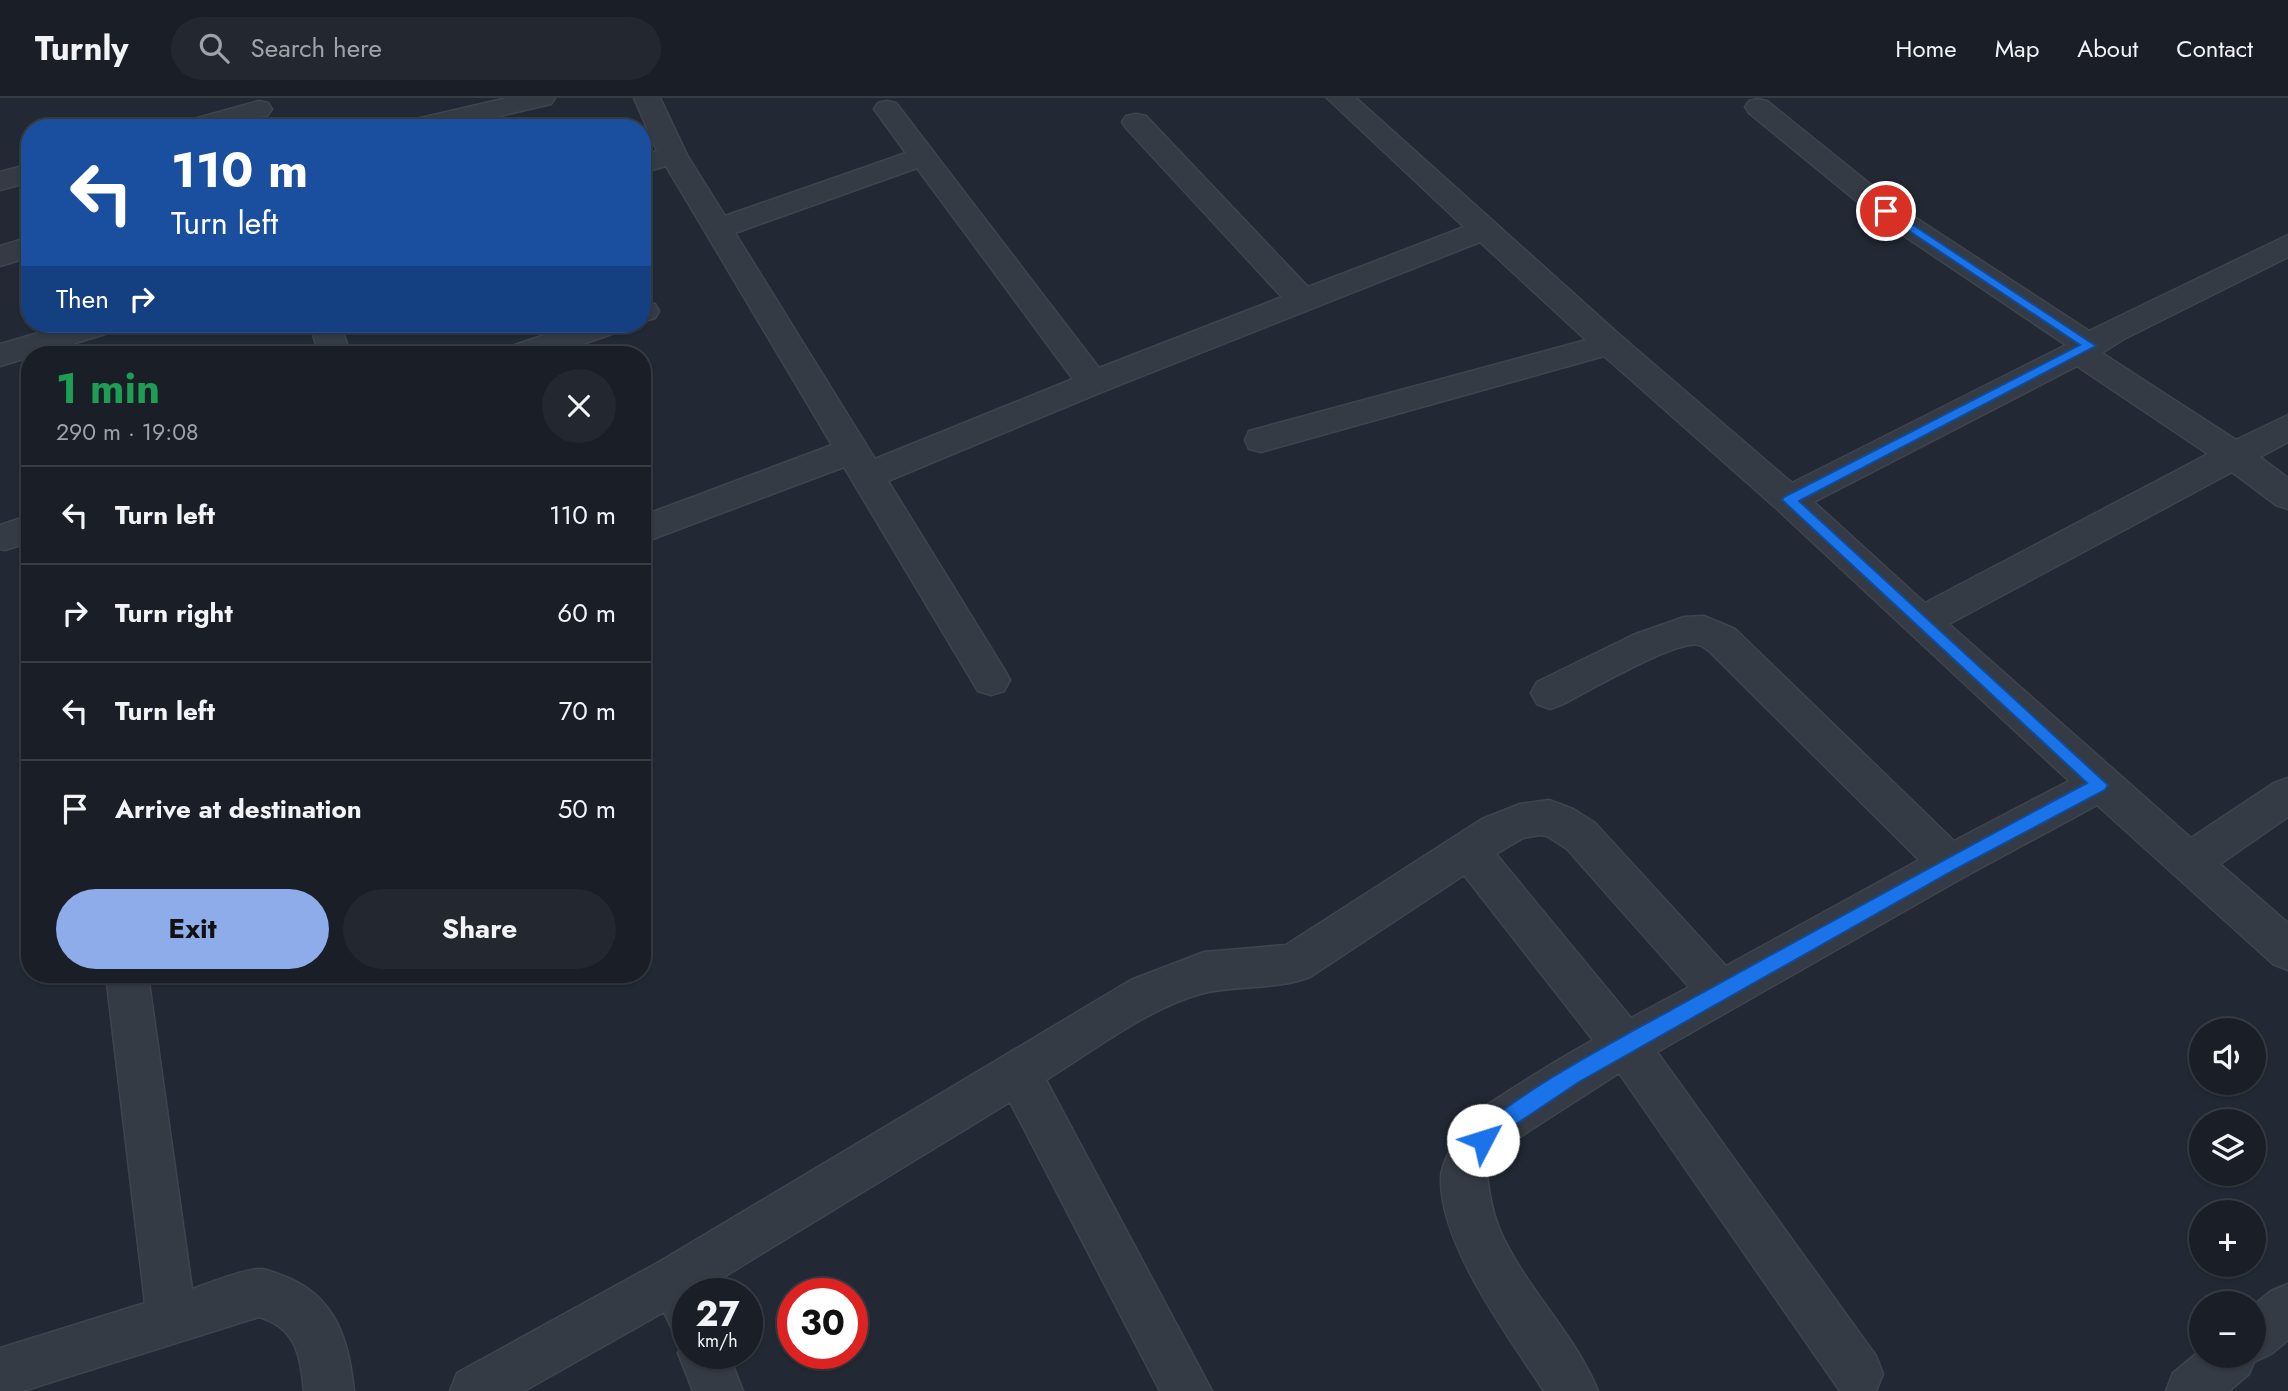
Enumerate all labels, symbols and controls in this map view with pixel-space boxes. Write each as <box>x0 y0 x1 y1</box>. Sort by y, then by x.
search box <box>171 17 661 80</box>
text: Turnly <box>35 25 129 72</box>
icon: search <box>195 29 233 67</box>
text: Search here <box>251 29 382 67</box>
text: Home <box>1895 31 1957 66</box>
text: Map <box>1995 31 2039 66</box>
text: About <box>2077 31 2138 66</box>
text: Contact <box>2176 31 2253 66</box>
text: 110 m <box>171 135 308 205</box>
icon: left <box>56 147 147 238</box>
pin <box>1856 181 1916 241</box>
icon: arrive <box>1867 192 1905 230</box>
text: Turn left <box>171 200 278 246</box>
text: Then <box>56 280 109 318</box>
icon: right <box>123 280 161 318</box>
text: 1 min <box>56 358 160 419</box>
button: close <box>542 369 616 443</box>
text: 290 m · 19:08 <box>56 415 199 449</box>
icon: left <box>56 496 94 534</box>
text: Turn left <box>115 496 215 534</box>
text: 110 m <box>549 496 616 534</box>
icon: right <box>56 594 94 632</box>
text: Turn right <box>115 594 233 632</box>
text: 60 m <box>557 594 616 632</box>
icon: left <box>56 692 94 730</box>
text: Turn left <box>115 692 215 730</box>
text: 70 m <box>559 692 616 730</box>
icon: arrive <box>56 790 94 828</box>
text: Arrive at destination <box>115 790 362 828</box>
text: 50 m <box>558 790 616 828</box>
button: Exit <box>56 889 329 969</box>
button: Share <box>343 889 616 969</box>
map controls <box>2189 1018 2266 1368</box>
button: sound <box>2189 1018 2266 1095</box>
position arrow <box>1446 1103 1520 1177</box>
button: layers <box>2189 1109 2266 1186</box>
button: + <box>2189 1200 2266 1277</box>
speed limit sign: 30 <box>777 1278 868 1369</box>
text: 27 <box>695 1289 740 1339</box>
button: − <box>2189 1291 2266 1368</box>
text: km/h <box>697 1328 738 1354</box>

